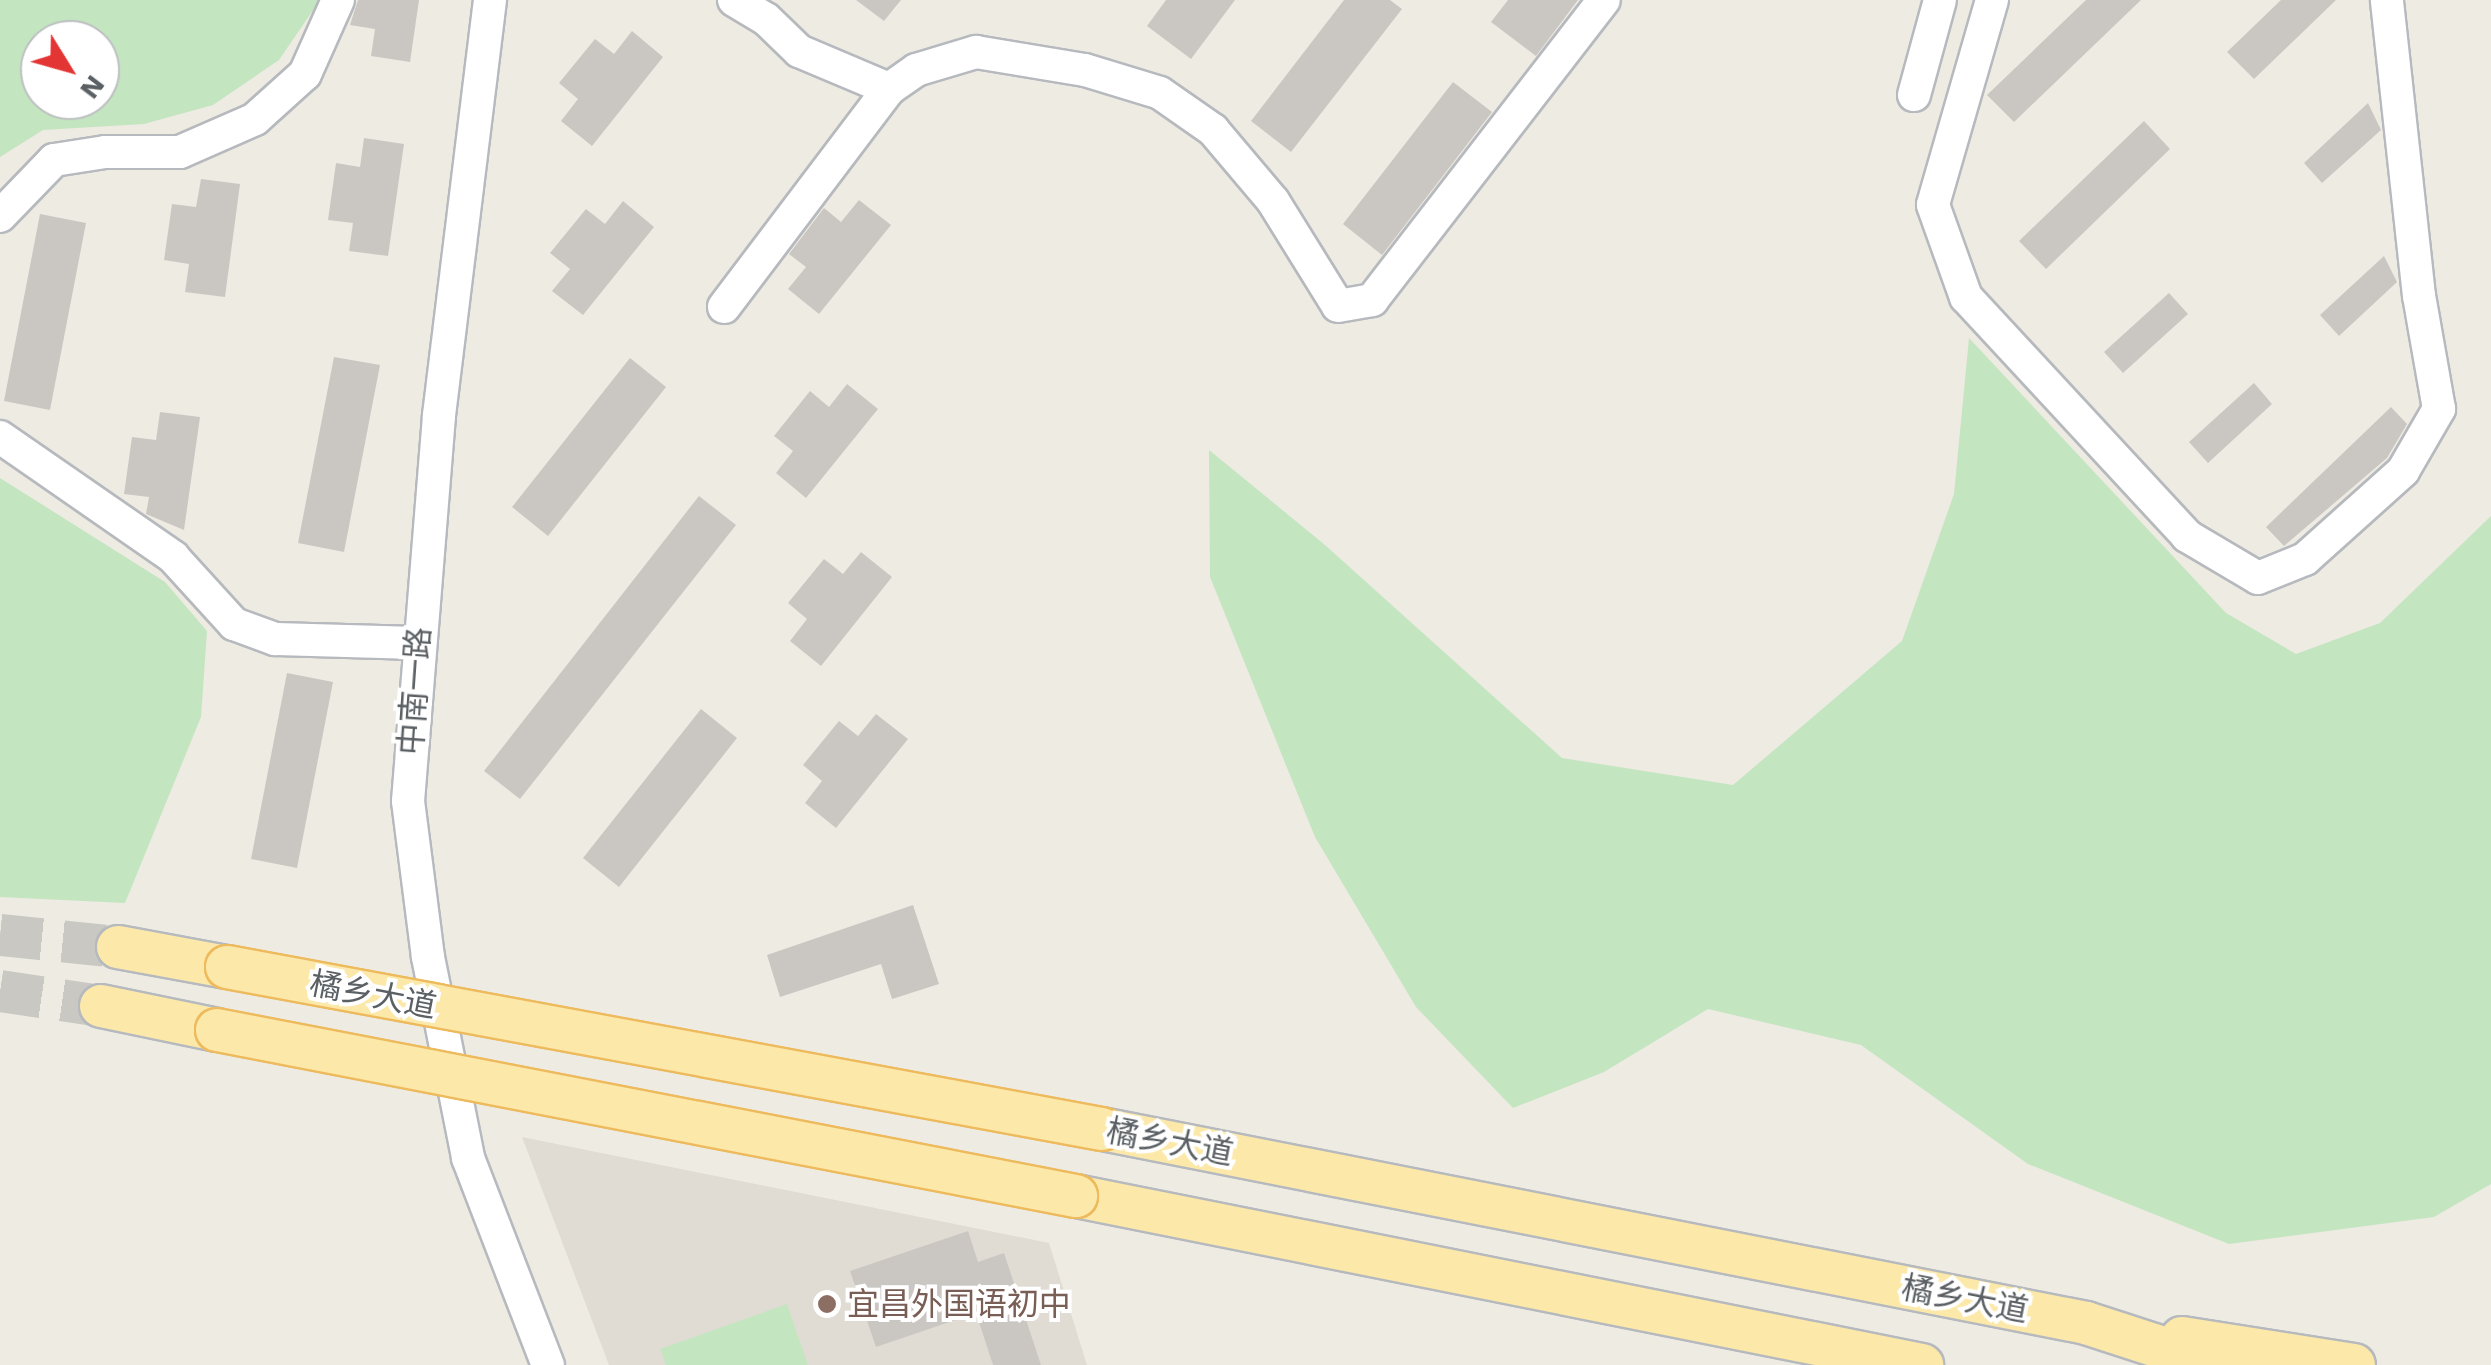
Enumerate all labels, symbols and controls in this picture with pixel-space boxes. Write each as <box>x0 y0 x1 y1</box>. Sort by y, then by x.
north arrow <box>20 20 120 120</box>
text: N <box>73 69 112 105</box>
street label: 中南一路 <box>391 626 439 756</box>
street label: 橘乡大道 <box>307 964 439 1026</box>
street label: 橘乡大道 <box>1104 1111 1236 1173</box>
street label: 橘乡大道 <box>1899 1268 2031 1330</box>
place label: 宜昌外国语初中 <box>847 1285 1071 1323</box>
marker: 宜昌外国语初中 <box>816 1293 838 1315</box>

